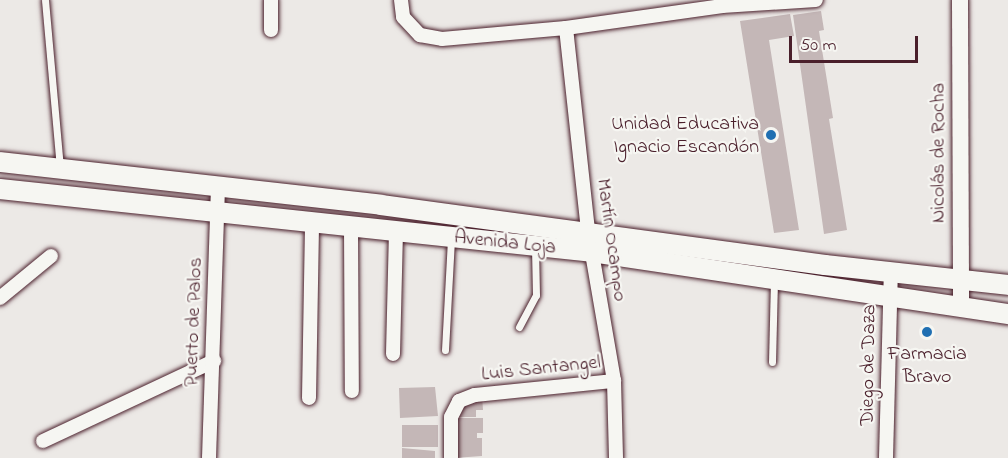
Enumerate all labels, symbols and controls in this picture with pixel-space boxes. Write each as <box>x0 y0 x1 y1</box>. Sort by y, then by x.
scale bar <box>792 24 921 62</box>
text: 50 m <box>800 33 837 59</box>
street label: Nicolás de Rocha <box>927 83 951 223</box>
place label: Unidad Educativa Ignacio Escandón <box>611 112 759 159</box>
marker: Unidad Educativa Ignacio Escandón <box>764 128 778 142</box>
street label: Martín Ocampo <box>590 177 632 303</box>
street label: Avenida Loja <box>453 226 557 260</box>
street label: Puerto de Palos <box>180 257 208 387</box>
street label: Diego de Daza <box>856 304 882 426</box>
marker: Farmacia Bravo <box>920 325 934 339</box>
place label: Farmacia Bravo <box>887 342 967 389</box>
street label: Luis Santangel <box>480 351 602 387</box>

